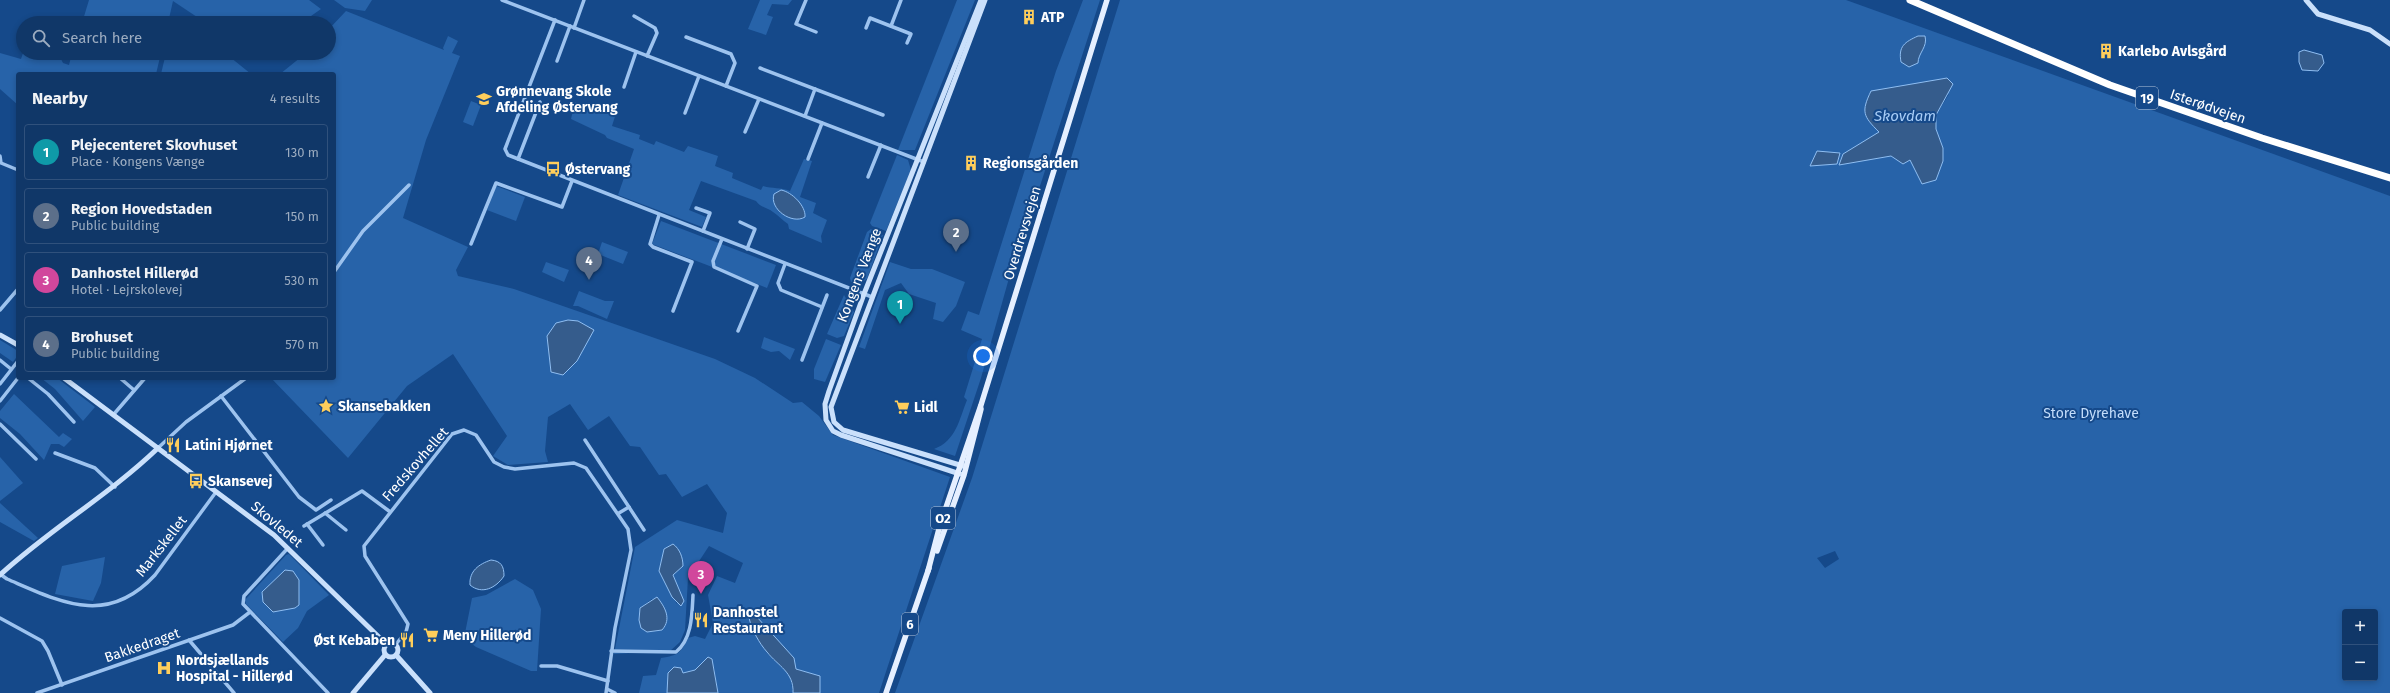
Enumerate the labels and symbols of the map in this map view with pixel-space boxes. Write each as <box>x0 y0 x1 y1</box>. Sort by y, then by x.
building icon: ATP <box>1020 8 1038 26</box>
place label: ATP <box>1040 9 1065 26</box>
building icon: Karlebo Avlsgård <box>2097 42 2115 60</box>
place label: Karlebo Avlsgård <box>2118 43 2227 60</box>
place label: Grønnevang Skole Afdeling Østervang <box>495 83 618 116</box>
street label: Isterødvejen <box>2168 86 2248 127</box>
road number: 19 <box>2136 87 2158 109</box>
school or university icon: Grønnevang Skole Afdeling Østervang <box>475 90 493 108</box>
water label: Skovdam <box>1873 107 1936 125</box>
building icon: Regionsgården <box>962 154 980 172</box>
place label: Regionsgården <box>983 155 1078 172</box>
bus stop icon: Østervang <box>544 160 562 178</box>
place label: Østervang <box>565 161 631 178</box>
street label: Overdrevsvejen <box>1000 184 1045 282</box>
pin: 2 <box>943 219 969 252</box>
street label: Kongens Vænge <box>834 226 885 325</box>
pin: 4 <box>576 247 602 280</box>
pin: 1 <box>887 291 913 324</box>
your location <box>973 346 993 366</box>
place icon: Skansebakken <box>317 397 335 415</box>
place label: Skansebakken <box>338 398 431 415</box>
supermarket icon: Lidl <box>893 398 911 416</box>
place label: Lidl <box>914 399 939 416</box>
park label: Store Dyrehave <box>2043 405 2139 422</box>
street label: Fredskovhellet <box>379 423 453 505</box>
restaurant icon: Latini Hjørnet <box>164 436 182 454</box>
place label: Latini Hjørnet <box>185 437 273 454</box>
bus stop icon: Skansevej <box>187 472 205 490</box>
place label: Skansevej <box>208 473 272 490</box>
street label: Skovledet <box>247 498 307 552</box>
road number: O2 <box>931 507 955 529</box>
street label: Markskellet <box>132 512 191 580</box>
pin: 3 <box>688 561 714 594</box>
place label: Danhostel Restaurant <box>713 604 784 637</box>
restaurant icon: Danhostel Restaurant <box>692 611 710 629</box>
road number: 6 <box>902 613 918 635</box>
street label: Bakkedraget <box>102 624 183 666</box>
supermarket icon: Meny Hillerød <box>422 626 440 644</box>
place label: Meny Hillerød <box>443 627 531 644</box>
restaurant icon: Øst Kebaben <box>398 631 416 649</box>
place label: Øst Kebaben <box>313 632 395 649</box>
place label: Nordsjællands Hospital - Hillerød <box>176 652 293 685</box>
hospital icon: Nordsjællands Hospital - Hillerød <box>155 659 173 677</box>

